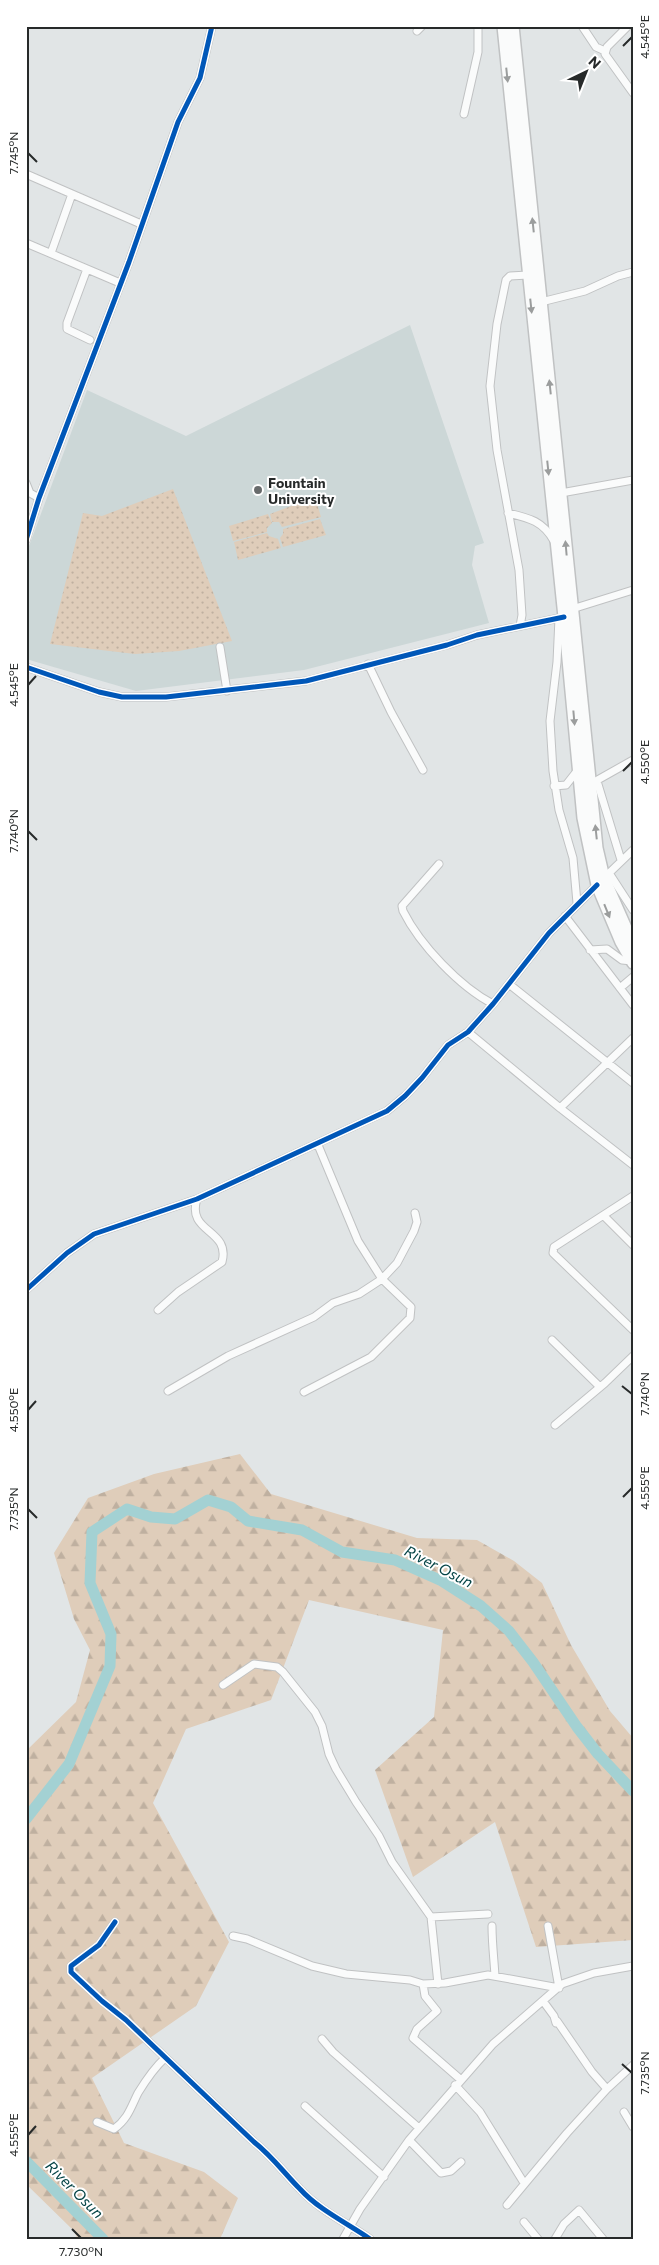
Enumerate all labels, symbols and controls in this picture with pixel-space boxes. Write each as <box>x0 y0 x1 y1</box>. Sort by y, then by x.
text: 4.545°E <box>637 15 651 59</box>
north arrow <box>562 48 612 98</box>
text: N <box>586 52 605 72</box>
one-way arrow <box>503 67 511 83</box>
text: 7.745°N <box>6 132 20 174</box>
one-way arrow <box>529 217 537 233</box>
one-way arrow <box>528 298 536 314</box>
one-way arrow <box>546 378 554 394</box>
one-way arrow <box>544 460 552 476</box>
place label: Fountain University <box>268 474 335 507</box>
marker: Fountain University <box>252 484 264 496</box>
one-way arrow <box>562 540 570 556</box>
text: 4.545°E <box>6 663 20 707</box>
one-way arrow <box>570 710 578 726</box>
text: 4.550°E <box>637 740 651 784</box>
text: 7.740°N <box>6 809 20 853</box>
one-way arrow <box>591 824 599 840</box>
one-way arrow <box>604 904 612 918</box>
text: 7.740°N <box>637 1372 651 1416</box>
text: 4.550°E <box>6 1388 20 1432</box>
text: 4.555°E <box>637 1466 651 1510</box>
text: 7.735°N <box>6 1487 20 1531</box>
water label: River Osun <box>402 1541 476 1591</box>
text: 7.735°N <box>637 2051 651 2095</box>
text: 4.555°E <box>6 2113 20 2157</box>
water label: River Osun <box>42 2156 108 2222</box>
text: 7.730°N <box>59 2244 103 2258</box>

